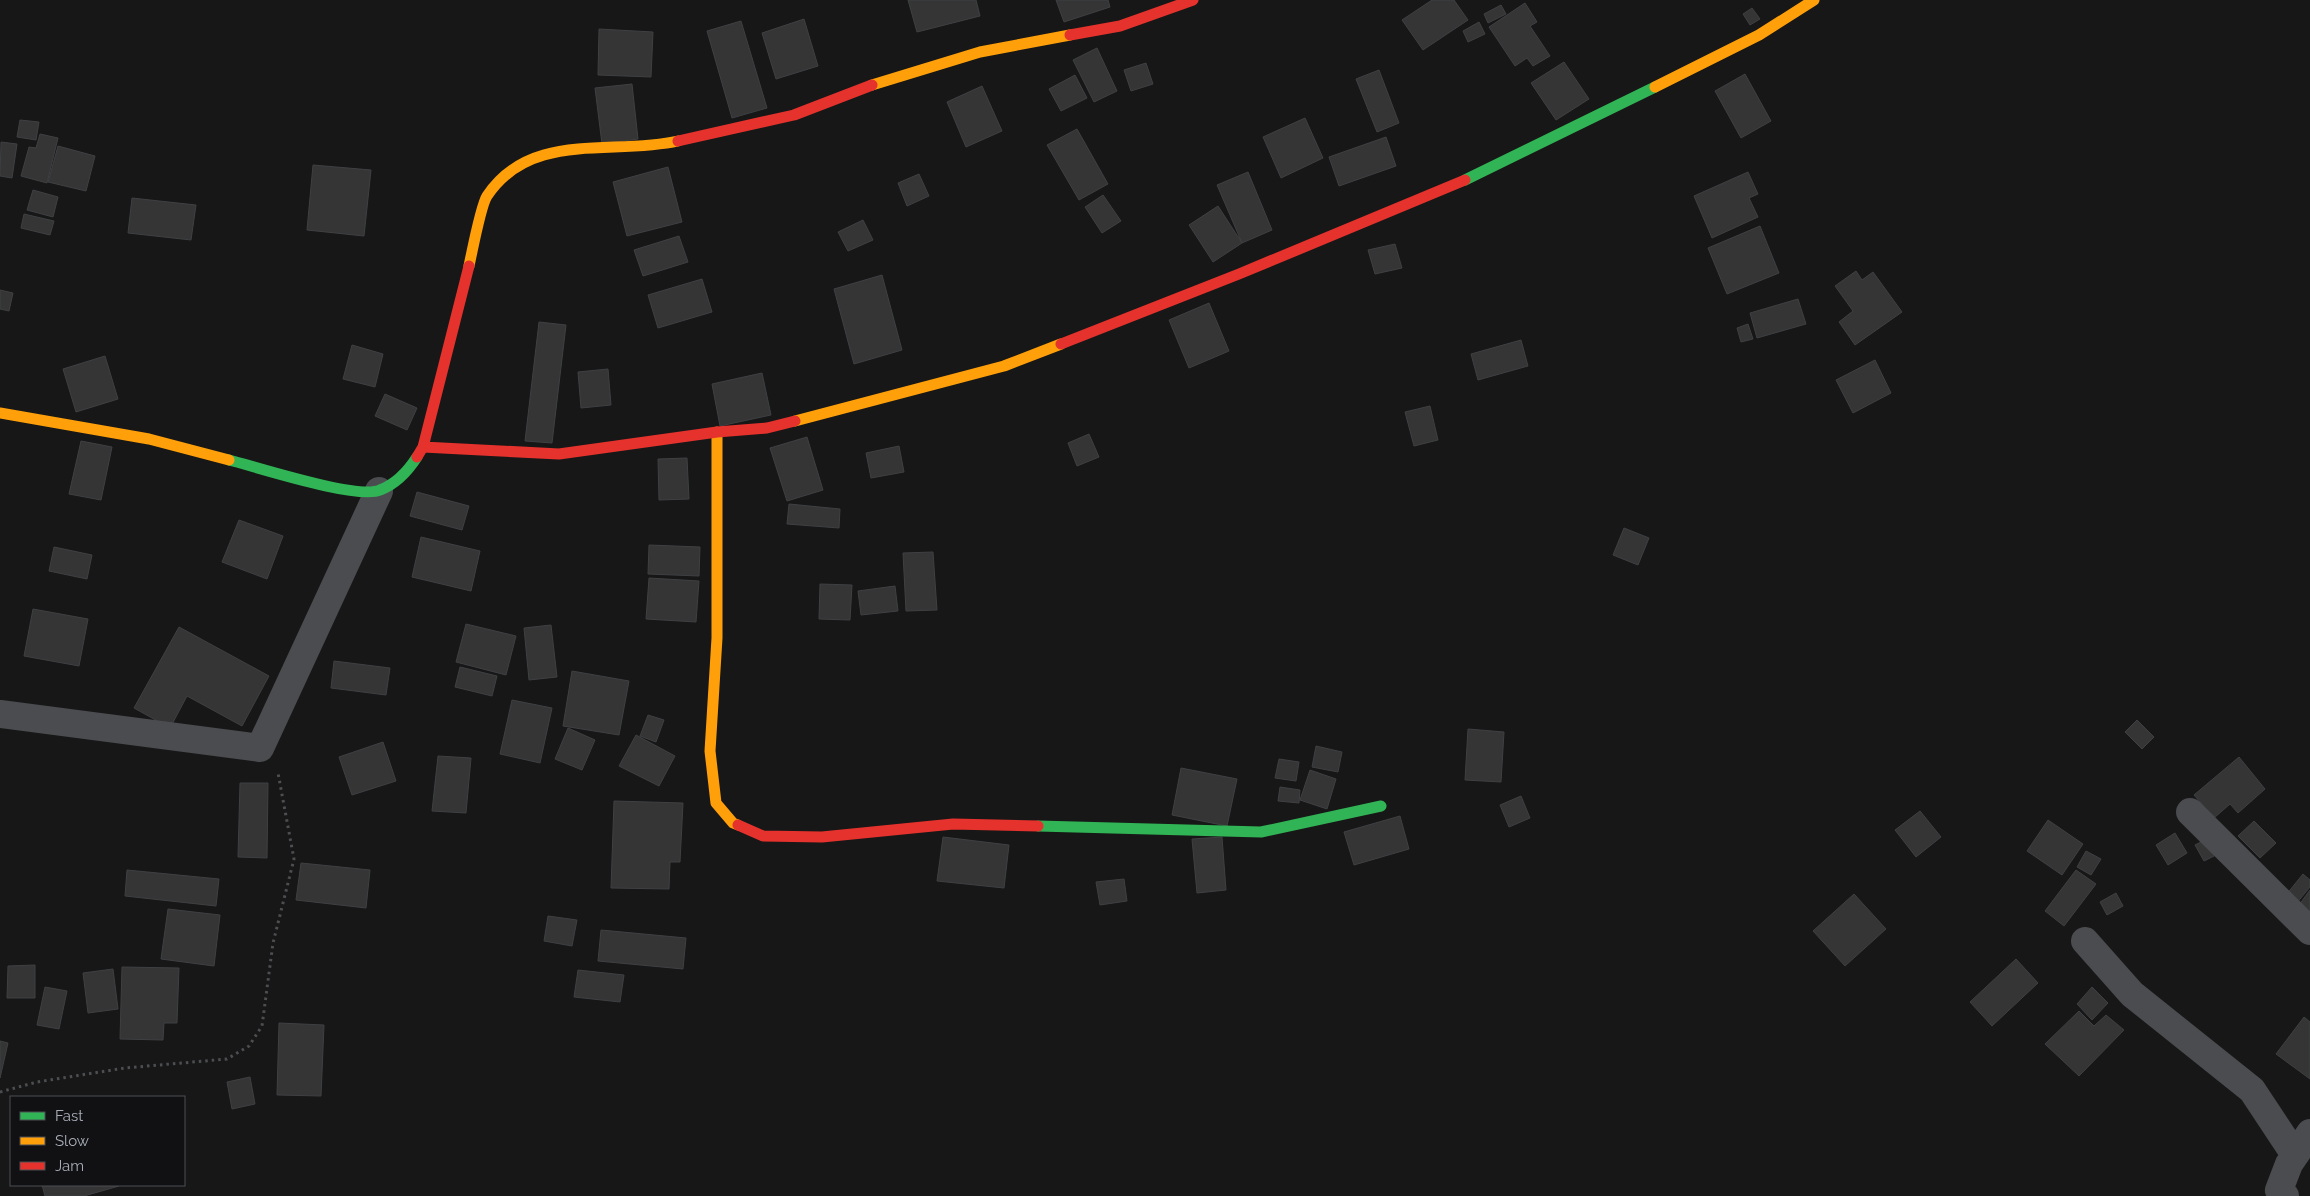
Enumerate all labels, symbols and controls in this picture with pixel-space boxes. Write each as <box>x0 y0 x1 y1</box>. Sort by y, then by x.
legend <box>10 1096 185 1186</box>
text: Fast <box>55 1107 83 1125</box>
text: Slow <box>55 1132 89 1150</box>
text: Jam <box>55 1157 84 1175</box>

